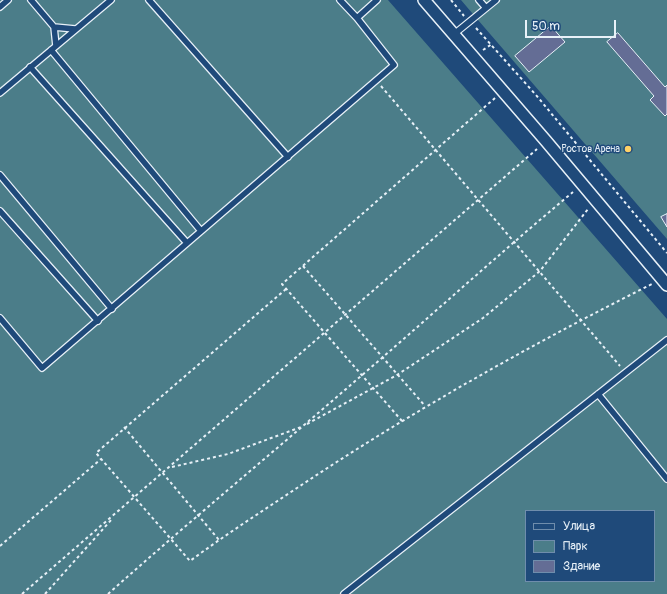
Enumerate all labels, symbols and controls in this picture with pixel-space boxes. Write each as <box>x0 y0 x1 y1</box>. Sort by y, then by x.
scale bar <box>527 12 618 38</box>
text: 50 m <box>532 19 560 34</box>
place label: Ростов Арена <box>562 143 620 155</box>
marker: Ростов Арена <box>623 144 633 154</box>
legend <box>525 510 655 582</box>
text: Улица <box>563 519 595 534</box>
text: Парк <box>563 539 588 554</box>
text: Здание <box>563 559 600 574</box>

